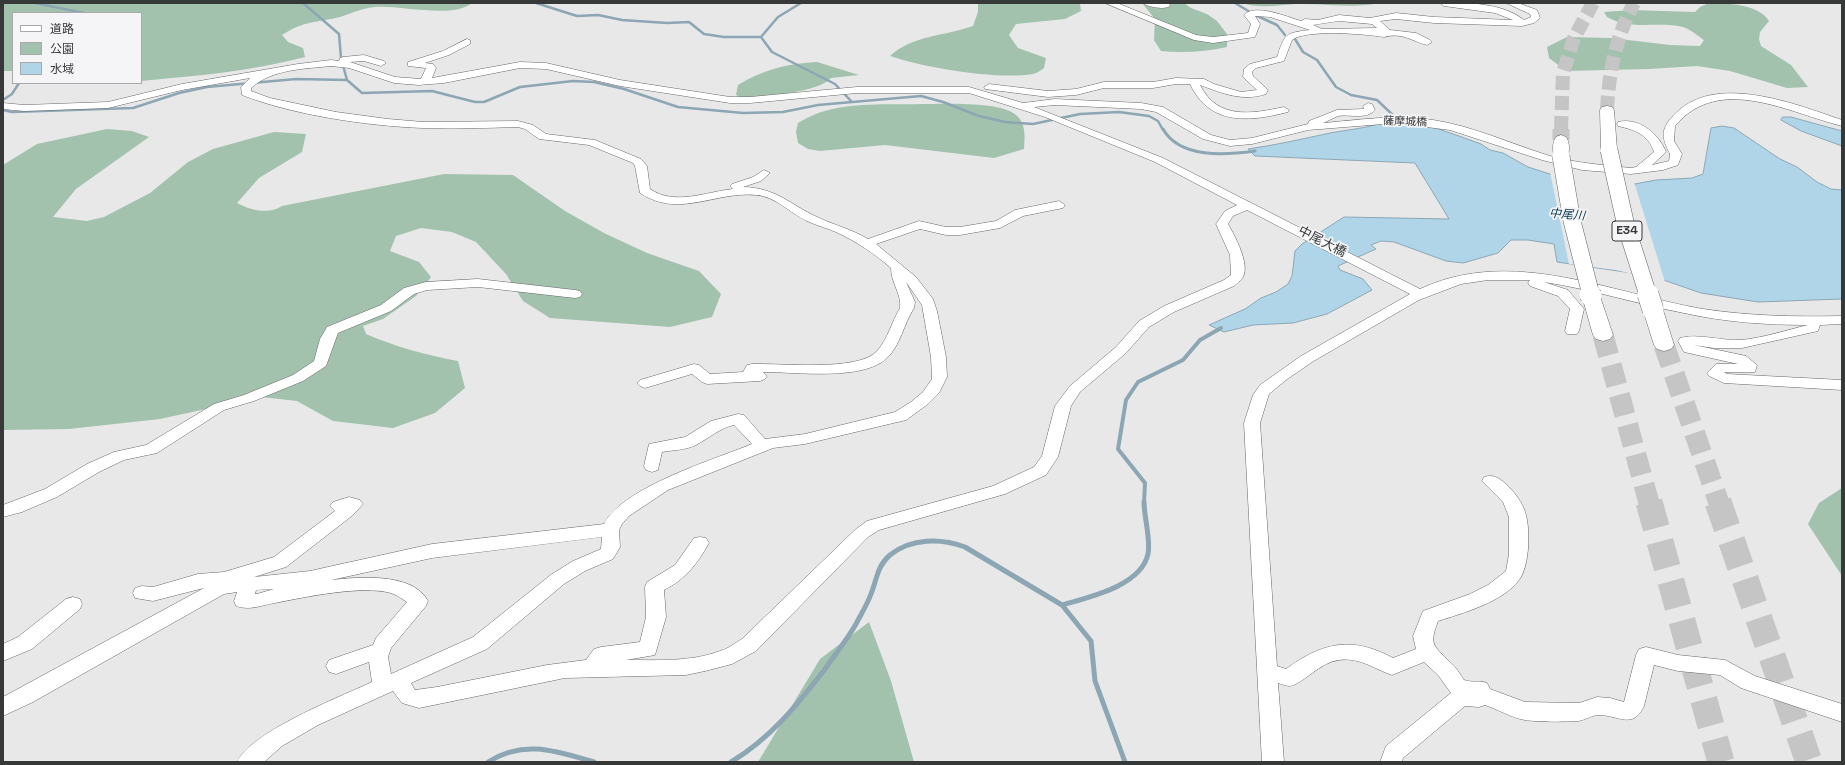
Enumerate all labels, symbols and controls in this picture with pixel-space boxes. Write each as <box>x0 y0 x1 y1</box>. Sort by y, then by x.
legend <box>12 12 142 84</box>
text: 道路 <box>50 21 74 37</box>
text: 公園 <box>50 41 74 57</box>
text: 水域 <box>50 61 74 77</box>
street label: 薩摩城橋 <box>1383 115 1427 129</box>
water label: 中尾川 <box>1548 206 1586 224</box>
road number: E34 <box>1612 221 1642 241</box>
street label: 中尾大橋 <box>1295 223 1349 261</box>

